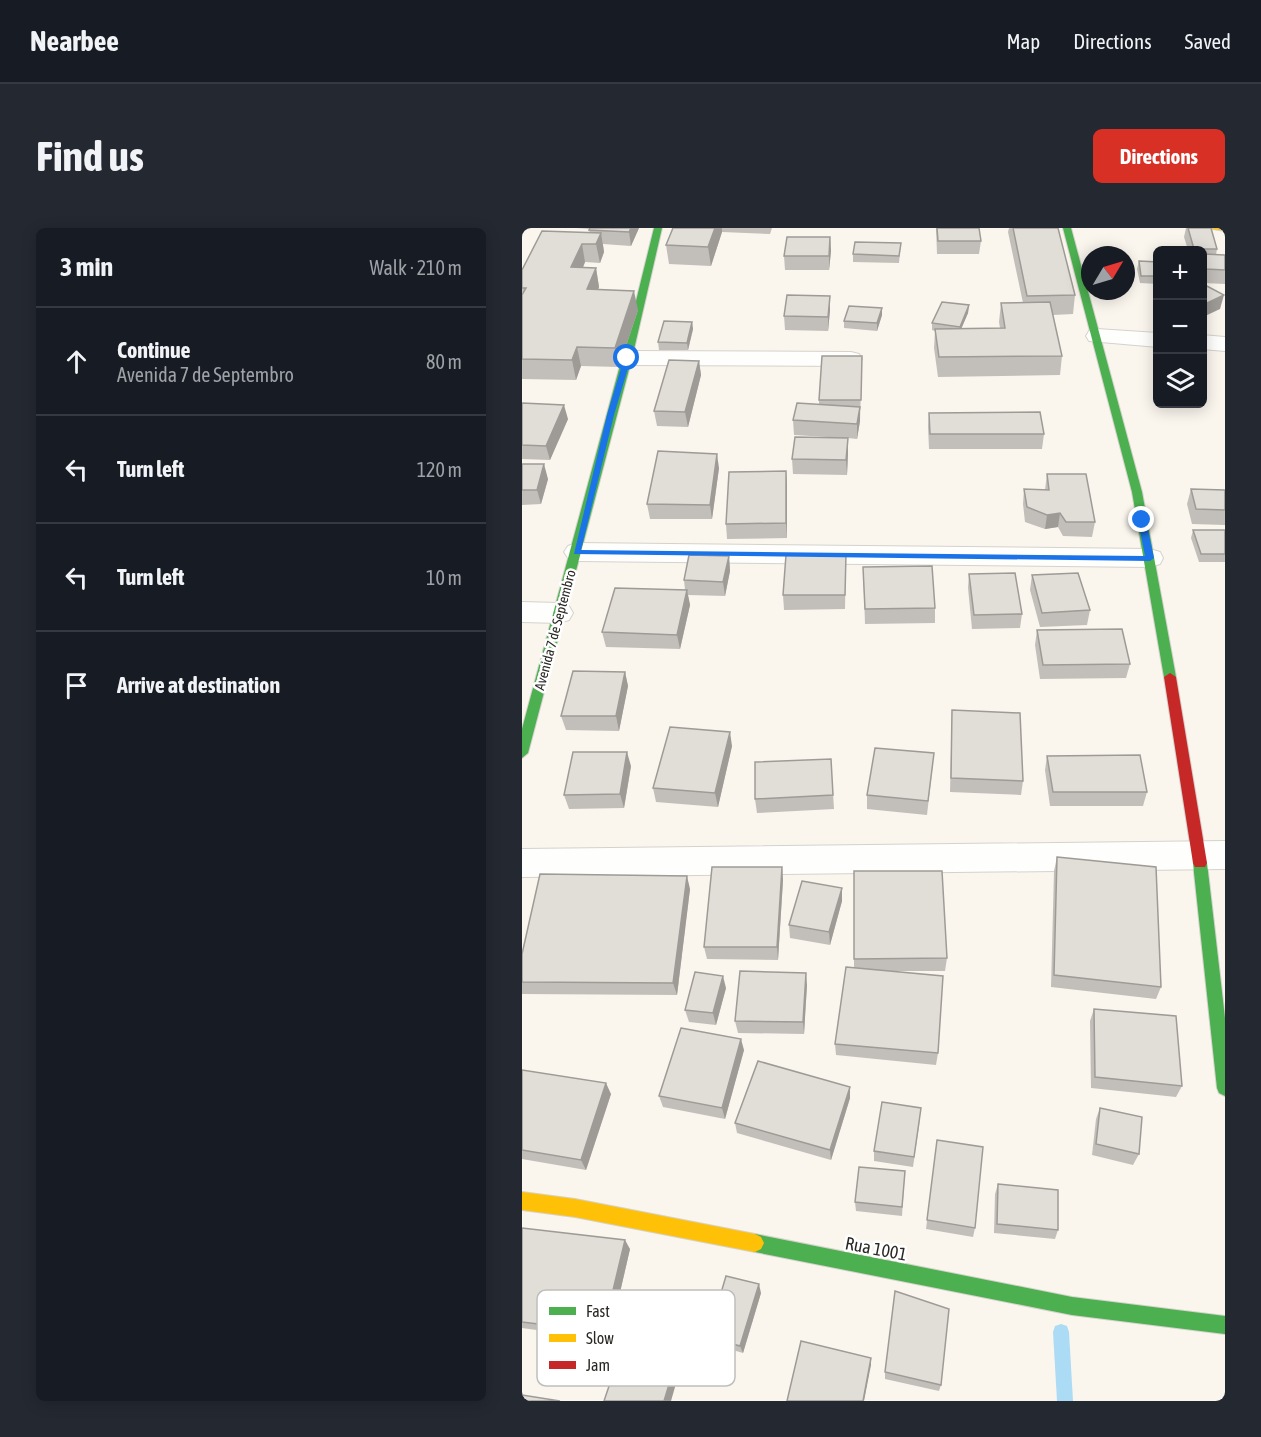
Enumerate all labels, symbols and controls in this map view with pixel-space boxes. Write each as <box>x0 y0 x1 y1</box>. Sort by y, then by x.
text: Nearbee <box>30 25 119 57</box>
text: Map <box>1006 29 1040 53</box>
text: Directions <box>1073 29 1152 53</box>
text: Saved <box>1185 29 1231 53</box>
button: Directions <box>1093 129 1225 183</box>
text: Find us <box>36 132 144 180</box>
north arrow <box>1081 246 1135 300</box>
map controls <box>1153 246 1207 408</box>
button: + <box>1153 246 1207 300</box>
text: 3 min <box>60 252 113 282</box>
text: Walk · 210 m <box>370 256 462 279</box>
button: − <box>1153 300 1207 354</box>
text: Continue <box>117 337 191 363</box>
route start <box>613 344 639 370</box>
icon: ahead <box>60 345 93 378</box>
text: 80 m <box>426 350 462 373</box>
button: layers <box>1153 354 1207 408</box>
text: Avenida 7 de Septembro <box>117 363 294 386</box>
icon: left <box>60 453 93 486</box>
text: Turn left <box>117 456 184 482</box>
text: 120 m <box>417 458 462 481</box>
route end <box>1128 506 1154 532</box>
icon: left <box>60 561 93 594</box>
text: Turn left <box>117 564 184 590</box>
text: 10 m <box>426 566 462 589</box>
street label: Avenida 7 de Septembro <box>531 568 579 692</box>
icon: arrive <box>60 669 93 702</box>
text: Arrive at destination <box>117 672 280 698</box>
street label: Rua 1001 <box>843 1232 909 1265</box>
legend <box>537 1290 735 1386</box>
text: Fast <box>586 1302 610 1320</box>
text: Slow <box>586 1329 614 1347</box>
text: Jam <box>586 1356 610 1374</box>

